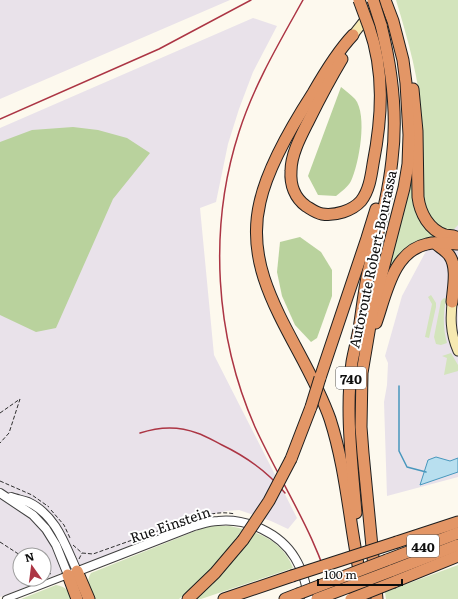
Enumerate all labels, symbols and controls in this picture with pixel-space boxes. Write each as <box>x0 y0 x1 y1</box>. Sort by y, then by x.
street label: Autoroute Robert-Bourassa <box>343 168 401 350</box>
road number: 740 <box>336 367 366 389</box>
street label: Rue Einstein <box>127 501 213 547</box>
road number: 440 <box>407 535 439 557</box>
north arrow <box>12 547 52 587</box>
text: N <box>23 547 36 565</box>
scale bar <box>318 561 402 587</box>
text: 100 m <box>324 565 357 583</box>

